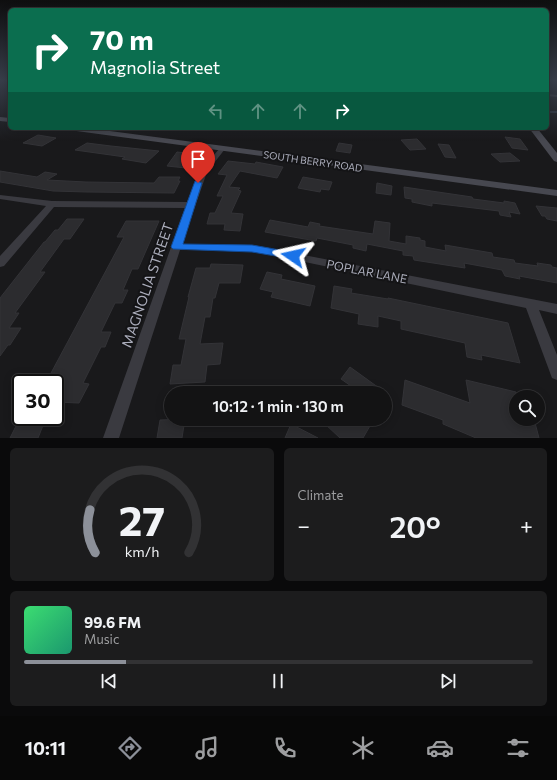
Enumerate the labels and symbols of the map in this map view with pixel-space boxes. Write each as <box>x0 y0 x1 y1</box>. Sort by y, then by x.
pin <box>181 142 215 183</box>
street label: SOUTH BERRY ROAD <box>263 148 363 174</box>
street label: MAGNOLIA STREET <box>118 220 176 350</box>
position arrow <box>272 235 314 277</box>
street label: POPLAR LANE <box>326 256 408 286</box>
speed limit sign: 30 <box>12 374 64 426</box>

